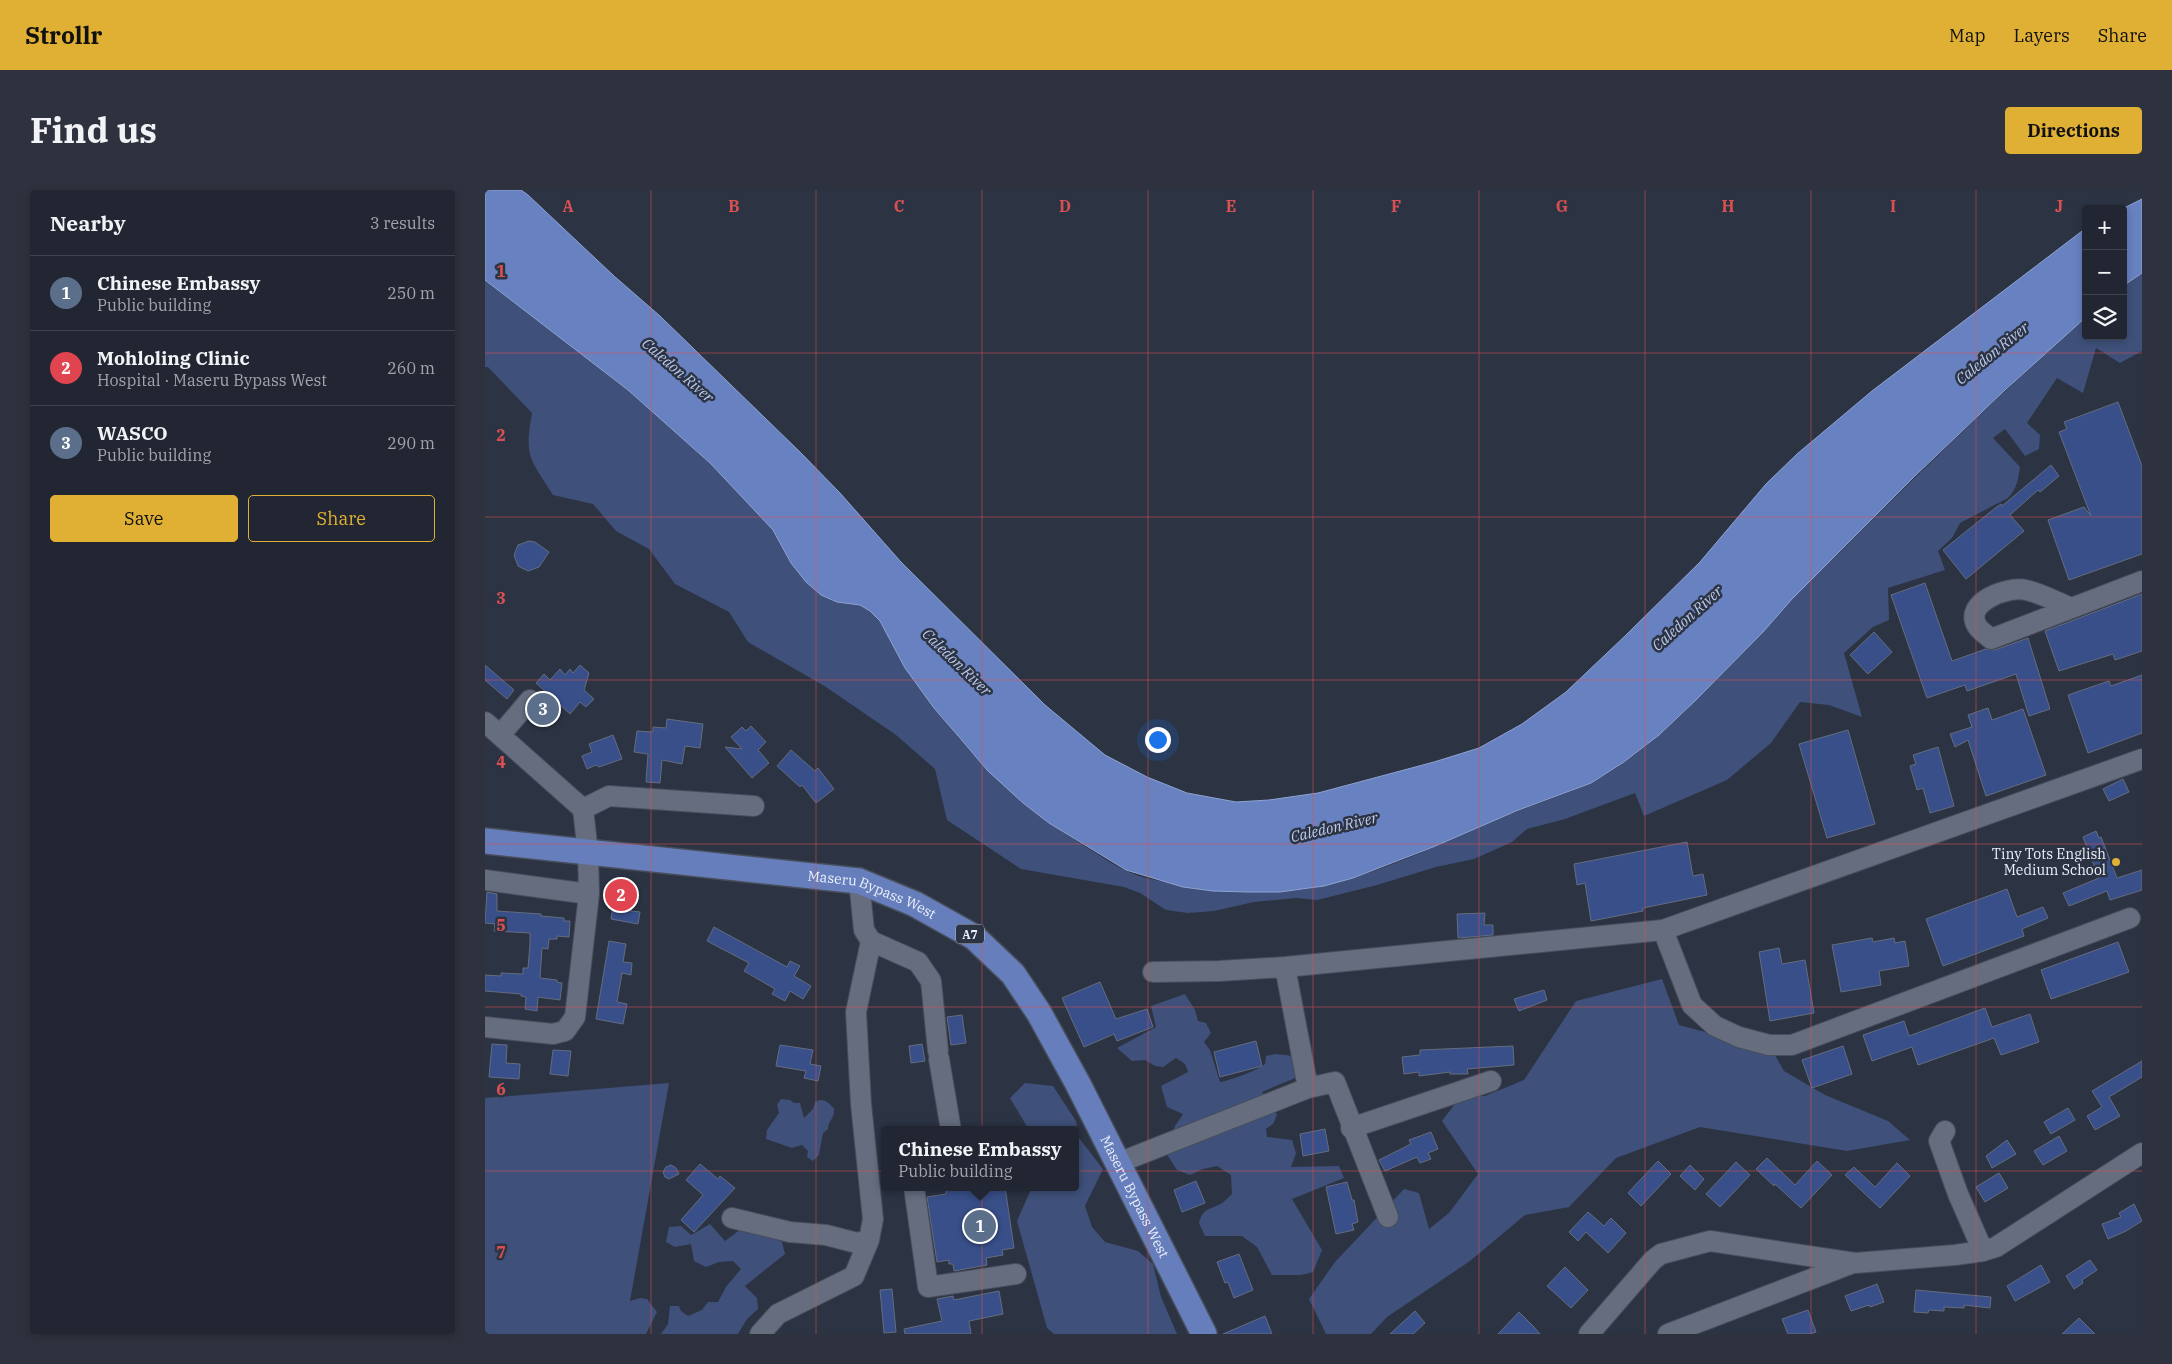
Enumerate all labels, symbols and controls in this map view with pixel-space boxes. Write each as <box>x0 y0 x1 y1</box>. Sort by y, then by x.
text: Strollr <box>25 19 102 51</box>
text: Map <box>1949 24 1986 47</box>
text: Layers <box>2014 24 2070 47</box>
text: Share <box>2098 24 2147 47</box>
text: Find us <box>30 107 157 153</box>
button: Directions <box>2005 107 2142 154</box>
text: A <box>562 196 574 216</box>
text: B <box>728 196 740 216</box>
text: C <box>894 196 904 216</box>
text: D <box>1059 196 1071 216</box>
text: E <box>1226 196 1236 216</box>
text: F <box>1391 196 1401 216</box>
text: G <box>1556 196 1568 216</box>
text: H <box>1722 196 1735 216</box>
text: I <box>1890 196 1896 216</box>
text: J <box>2055 196 2063 216</box>
map controls <box>2082 205 2127 340</box>
button: + <box>2082 205 2127 250</box>
text: Nearby <box>50 209 126 237</box>
text: 3 results <box>370 213 435 233</box>
button: − <box>2082 250 2127 295</box>
text: 1 <box>496 261 506 281</box>
text: Chinese Embassy <box>97 271 260 295</box>
text: 1 <box>61 283 71 303</box>
text: 250 m <box>387 283 435 303</box>
text: Public building <box>97 295 211 315</box>
button: layers <box>2082 295 2127 340</box>
water label: Caledon River <box>1951 317 2033 388</box>
water label: Caledon River <box>638 334 718 407</box>
text: Mohloling Clinic <box>97 346 250 370</box>
text: 2 <box>61 358 71 378</box>
text: 260 m <box>387 358 435 378</box>
text: Hospital · Maseru Bypass West <box>97 370 327 390</box>
text: WASCO <box>97 421 168 445</box>
text: 2 <box>496 425 506 445</box>
text: 3 <box>61 433 71 453</box>
text: 290 m <box>387 433 435 453</box>
text: Public building <box>97 445 211 465</box>
button: Save <box>50 495 238 542</box>
button: Share <box>248 495 435 542</box>
water label: Caledon River <box>1648 581 1727 655</box>
text: 3 <box>496 588 506 608</box>
water label: Caledon River <box>918 624 996 700</box>
pin: 3 <box>527 690 559 728</box>
your location <box>1145 727 1171 753</box>
text: 4 <box>496 752 506 772</box>
water label: Caledon River <box>1289 808 1380 846</box>
place label: Tiny Tots English Medium School <box>1992 845 2106 879</box>
marker: Tiny Tots English Medium School <box>2110 856 2122 868</box>
street label: Maseru Bypass West <box>807 867 939 923</box>
pin: 2 <box>605 876 637 914</box>
text: 5 <box>496 915 506 935</box>
road number: A7 <box>956 924 984 944</box>
text: 6 <box>496 1079 506 1099</box>
popup <box>881 1126 1079 1191</box>
street label: Maseru Bypass West <box>1096 1132 1173 1261</box>
text: Chinese Embassy <box>898 1137 1062 1161</box>
text: Public building <box>898 1161 1013 1181</box>
pin: 1 <box>964 1207 996 1245</box>
text: 7 <box>496 1242 506 1262</box>

